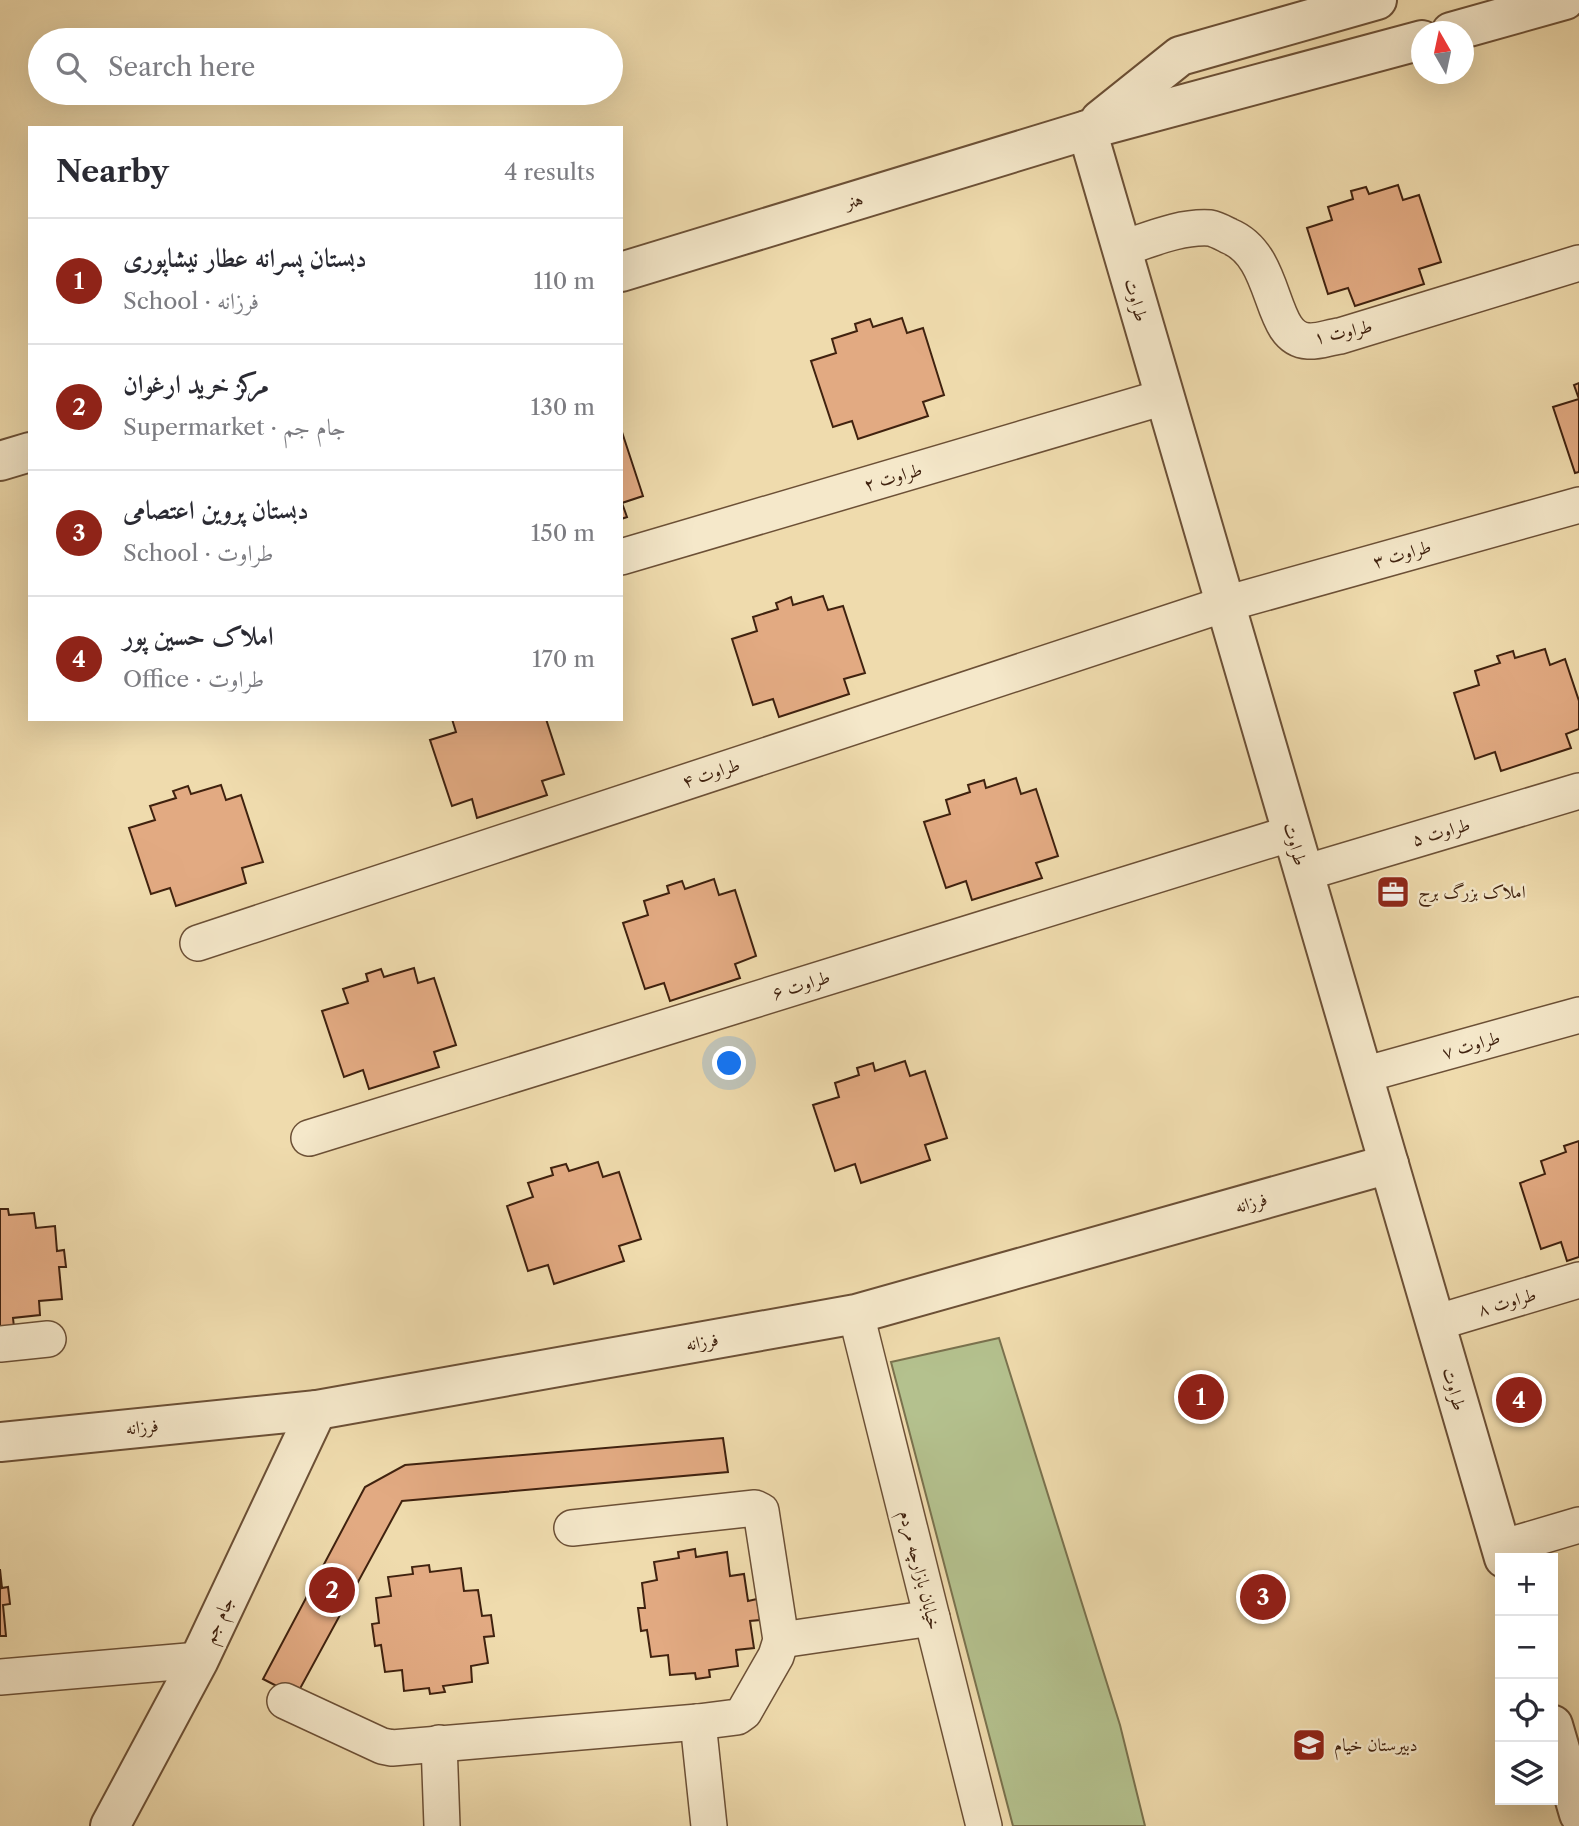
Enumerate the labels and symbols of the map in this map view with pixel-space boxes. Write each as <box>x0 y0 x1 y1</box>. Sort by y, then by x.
north arrow <box>1411 21 1474 84</box>
street label: هنر <box>840 188 866 215</box>
street label: طراوت <box>1118 276 1153 325</box>
street label: طراوت ۱ <box>1312 315 1375 350</box>
street label: طراوت ۲ <box>861 458 925 497</box>
street label: طراوت ۳ <box>1370 535 1434 574</box>
street label: طراوت ۴ <box>679 753 743 794</box>
street label: طراوت ۵ <box>1409 813 1473 852</box>
street label: طراوت <box>1277 820 1312 869</box>
office icon: املاک بزرگ برج <box>1374 873 1412 911</box>
place label: املاک بزرگ برج <box>1418 881 1526 908</box>
street label: طراوت ۶ <box>769 966 833 1005</box>
street label: طراوت ۷ <box>1439 1026 1503 1065</box>
your location <box>712 1046 746 1080</box>
street label: فرزانه <box>1232 1188 1270 1219</box>
street label: طراوت ۸ <box>1475 1283 1539 1322</box>
street label: فرزانه <box>684 1328 720 1357</box>
street label: طراوت <box>1436 1365 1471 1414</box>
pin: 1 <box>1178 1371 1224 1423</box>
pin: 4 <box>1496 1374 1542 1426</box>
street label: فرزانه <box>125 1414 160 1441</box>
street label: خیابان بازارچه مردم <box>890 1508 945 1633</box>
pin: 2 <box>309 1564 355 1616</box>
pin: 3 <box>1240 1571 1286 1623</box>
street label: جام جم <box>198 1593 244 1649</box>
school or university icon: دبیرستان خیام <box>1290 1726 1328 1764</box>
place label: دبیرستان خیام <box>1334 1734 1418 1761</box>

